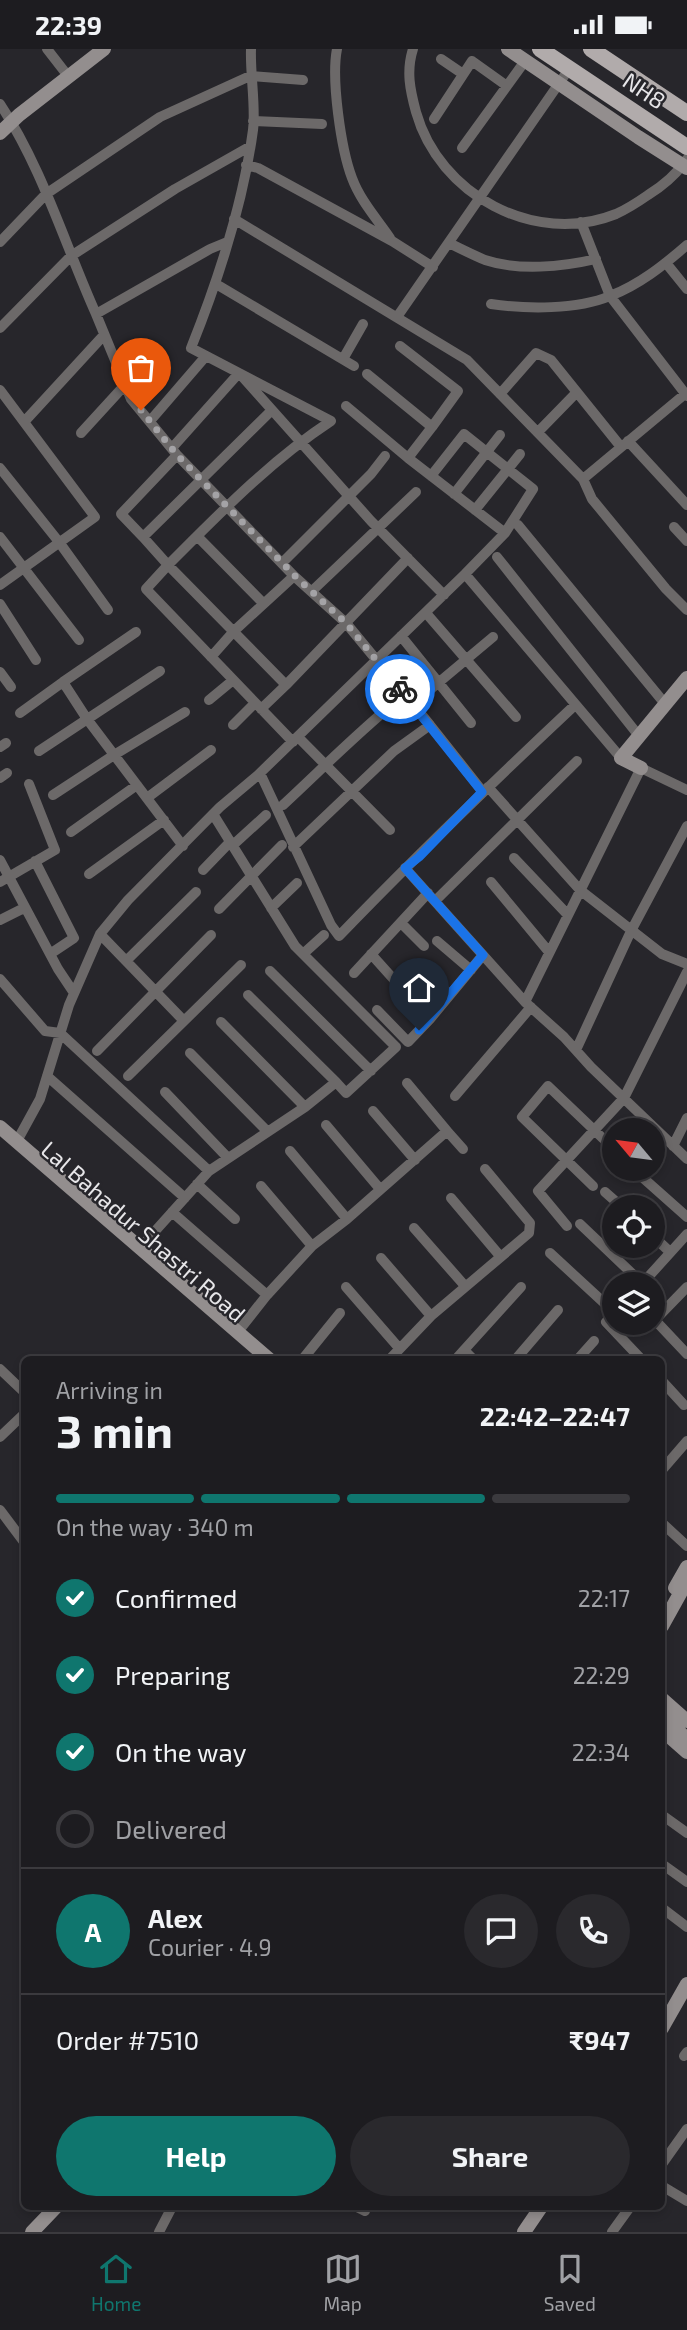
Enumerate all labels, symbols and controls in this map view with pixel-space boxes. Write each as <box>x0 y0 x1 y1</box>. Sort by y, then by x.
text: 22:39 <box>35 9 102 40</box>
street label: NH8 <box>618 66 671 115</box>
pin <box>111 338 171 410</box>
icon: bag <box>122 349 160 387</box>
courier <box>365 654 435 724</box>
icon: bike <box>381 670 419 708</box>
pin <box>389 958 449 1030</box>
icon: home <box>400 969 438 1007</box>
north arrow <box>602 1118 665 1181</box>
map controls <box>602 1118 665 1335</box>
street label: Lal Bahadur Shastri Road <box>36 1135 251 1328</box>
button: locate <box>602 1195 665 1258</box>
button: layers <box>602 1272 665 1335</box>
text: Arriving in <box>56 1376 163 1404</box>
text: 22:42–22:47 <box>480 1400 630 1431</box>
text: 3 min <box>56 1402 173 1457</box>
text: On the way · 340 m <box>56 1513 254 1541</box>
icon: check <box>56 1579 94 1617</box>
text: Confirmed <box>115 1582 238 1613</box>
text: 22:17 <box>578 1584 630 1612</box>
icon: check <box>56 1656 94 1694</box>
text: Preparing <box>115 1659 230 1690</box>
text: 22:29 <box>573 1661 630 1689</box>
icon: check <box>56 1733 94 1771</box>
text: On the way <box>115 1736 246 1767</box>
text: 22:34 <box>572 1738 630 1766</box>
text: Delivered <box>115 1813 227 1844</box>
button: chat <box>464 1894 538 1968</box>
button: phone <box>556 1894 630 1968</box>
text: Alex <box>148 1902 203 1933</box>
text: A <box>85 1916 101 1947</box>
text: Courier · 4.9 <box>148 1933 272 1961</box>
text: Order #7510 <box>56 2024 199 2055</box>
text: ₹947 <box>569 2024 630 2055</box>
button: Help <box>56 2116 336 2196</box>
button: Share <box>350 2116 630 2196</box>
tab: Home <box>91 2250 141 2315</box>
tab: Map <box>324 2250 362 2315</box>
tab: Saved <box>544 2250 596 2315</box>

